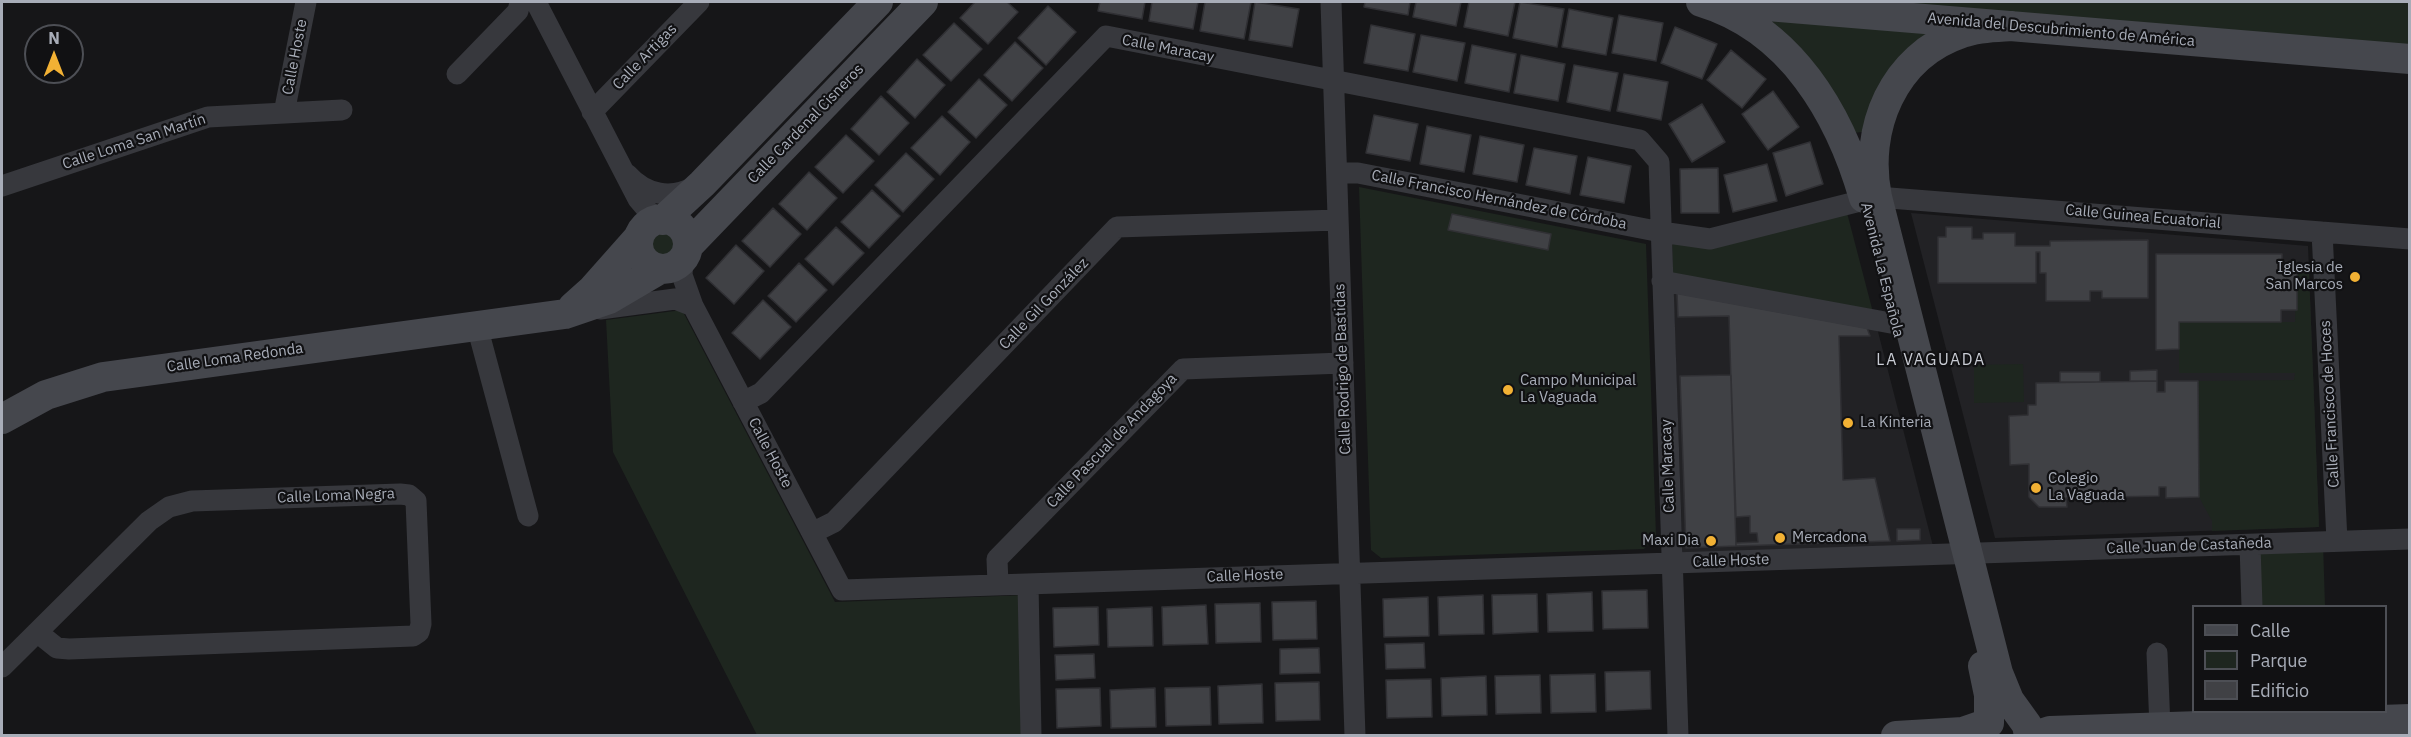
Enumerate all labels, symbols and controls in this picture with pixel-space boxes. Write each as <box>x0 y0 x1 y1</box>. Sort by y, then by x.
street label: Avenida del Descubrimiento de América <box>1926 9 2196 51</box>
street label: Calle Hoste <box>279 18 311 96</box>
street label: Calle Artigas <box>609 20 681 94</box>
north arrow <box>24 24 84 84</box>
text: N <box>48 28 60 48</box>
street label: Calle Maracay <box>1120 31 1216 67</box>
street label: Calle Cardenal Cisneros <box>744 60 868 188</box>
street label: Calle Loma San Martín <box>60 110 208 174</box>
street label: Calle Francisco Hernández de Córdoba <box>1370 166 1628 234</box>
street label: Avenida La Española <box>1857 201 1907 339</box>
street label: Calle Guinea Ecuatorial <box>2065 201 2221 233</box>
street label: Calle Gil González <box>996 254 1092 354</box>
place label: Iglesia de San Marcos <box>2265 259 2343 294</box>
marker: Iglesia de San Marcos <box>2348 270 2362 284</box>
street label: Calle Rodrigo de Bastidas <box>1331 283 1355 455</box>
street label: Calle Francisco de Hoces <box>2317 320 2343 488</box>
street label: Calle Loma Redonda <box>166 340 304 376</box>
district label: LA VAGUADA <box>1876 350 1986 370</box>
street label: Calle Pascual de Andagoya <box>1043 370 1181 512</box>
place label: Campo Municipal La Vaguada <box>1520 372 1636 407</box>
marker: Campo Municipal La Vaguada <box>1501 383 1515 397</box>
place label: La Kinteria <box>1860 414 1932 432</box>
street label: Calle Hoste <box>744 415 796 491</box>
marker: La Kinteria <box>1841 416 1855 430</box>
street label: Calle Maracay <box>1657 419 1679 513</box>
place label: Colegio La Vaguada <box>2048 470 2125 505</box>
marker: Colegio La Vaguada <box>2029 481 2043 495</box>
street label: Calle Loma Negra <box>277 485 395 507</box>
place label: Mercadona <box>1792 529 1867 547</box>
marker: Mercadona <box>1773 531 1787 545</box>
place label: Maxi Dia <box>1642 532 1699 550</box>
marker: Maxi Dia <box>1704 534 1718 548</box>
street label: Calle Juan de Castañeda <box>2106 534 2272 558</box>
street label: Calle Hoste <box>1692 551 1770 571</box>
street label: Calle Hoste <box>1206 566 1284 586</box>
legend <box>2192 605 2387 713</box>
text: Calle <box>2250 619 2290 642</box>
text: Parque <box>2250 649 2307 672</box>
text: Edificio <box>2250 679 2309 702</box>

